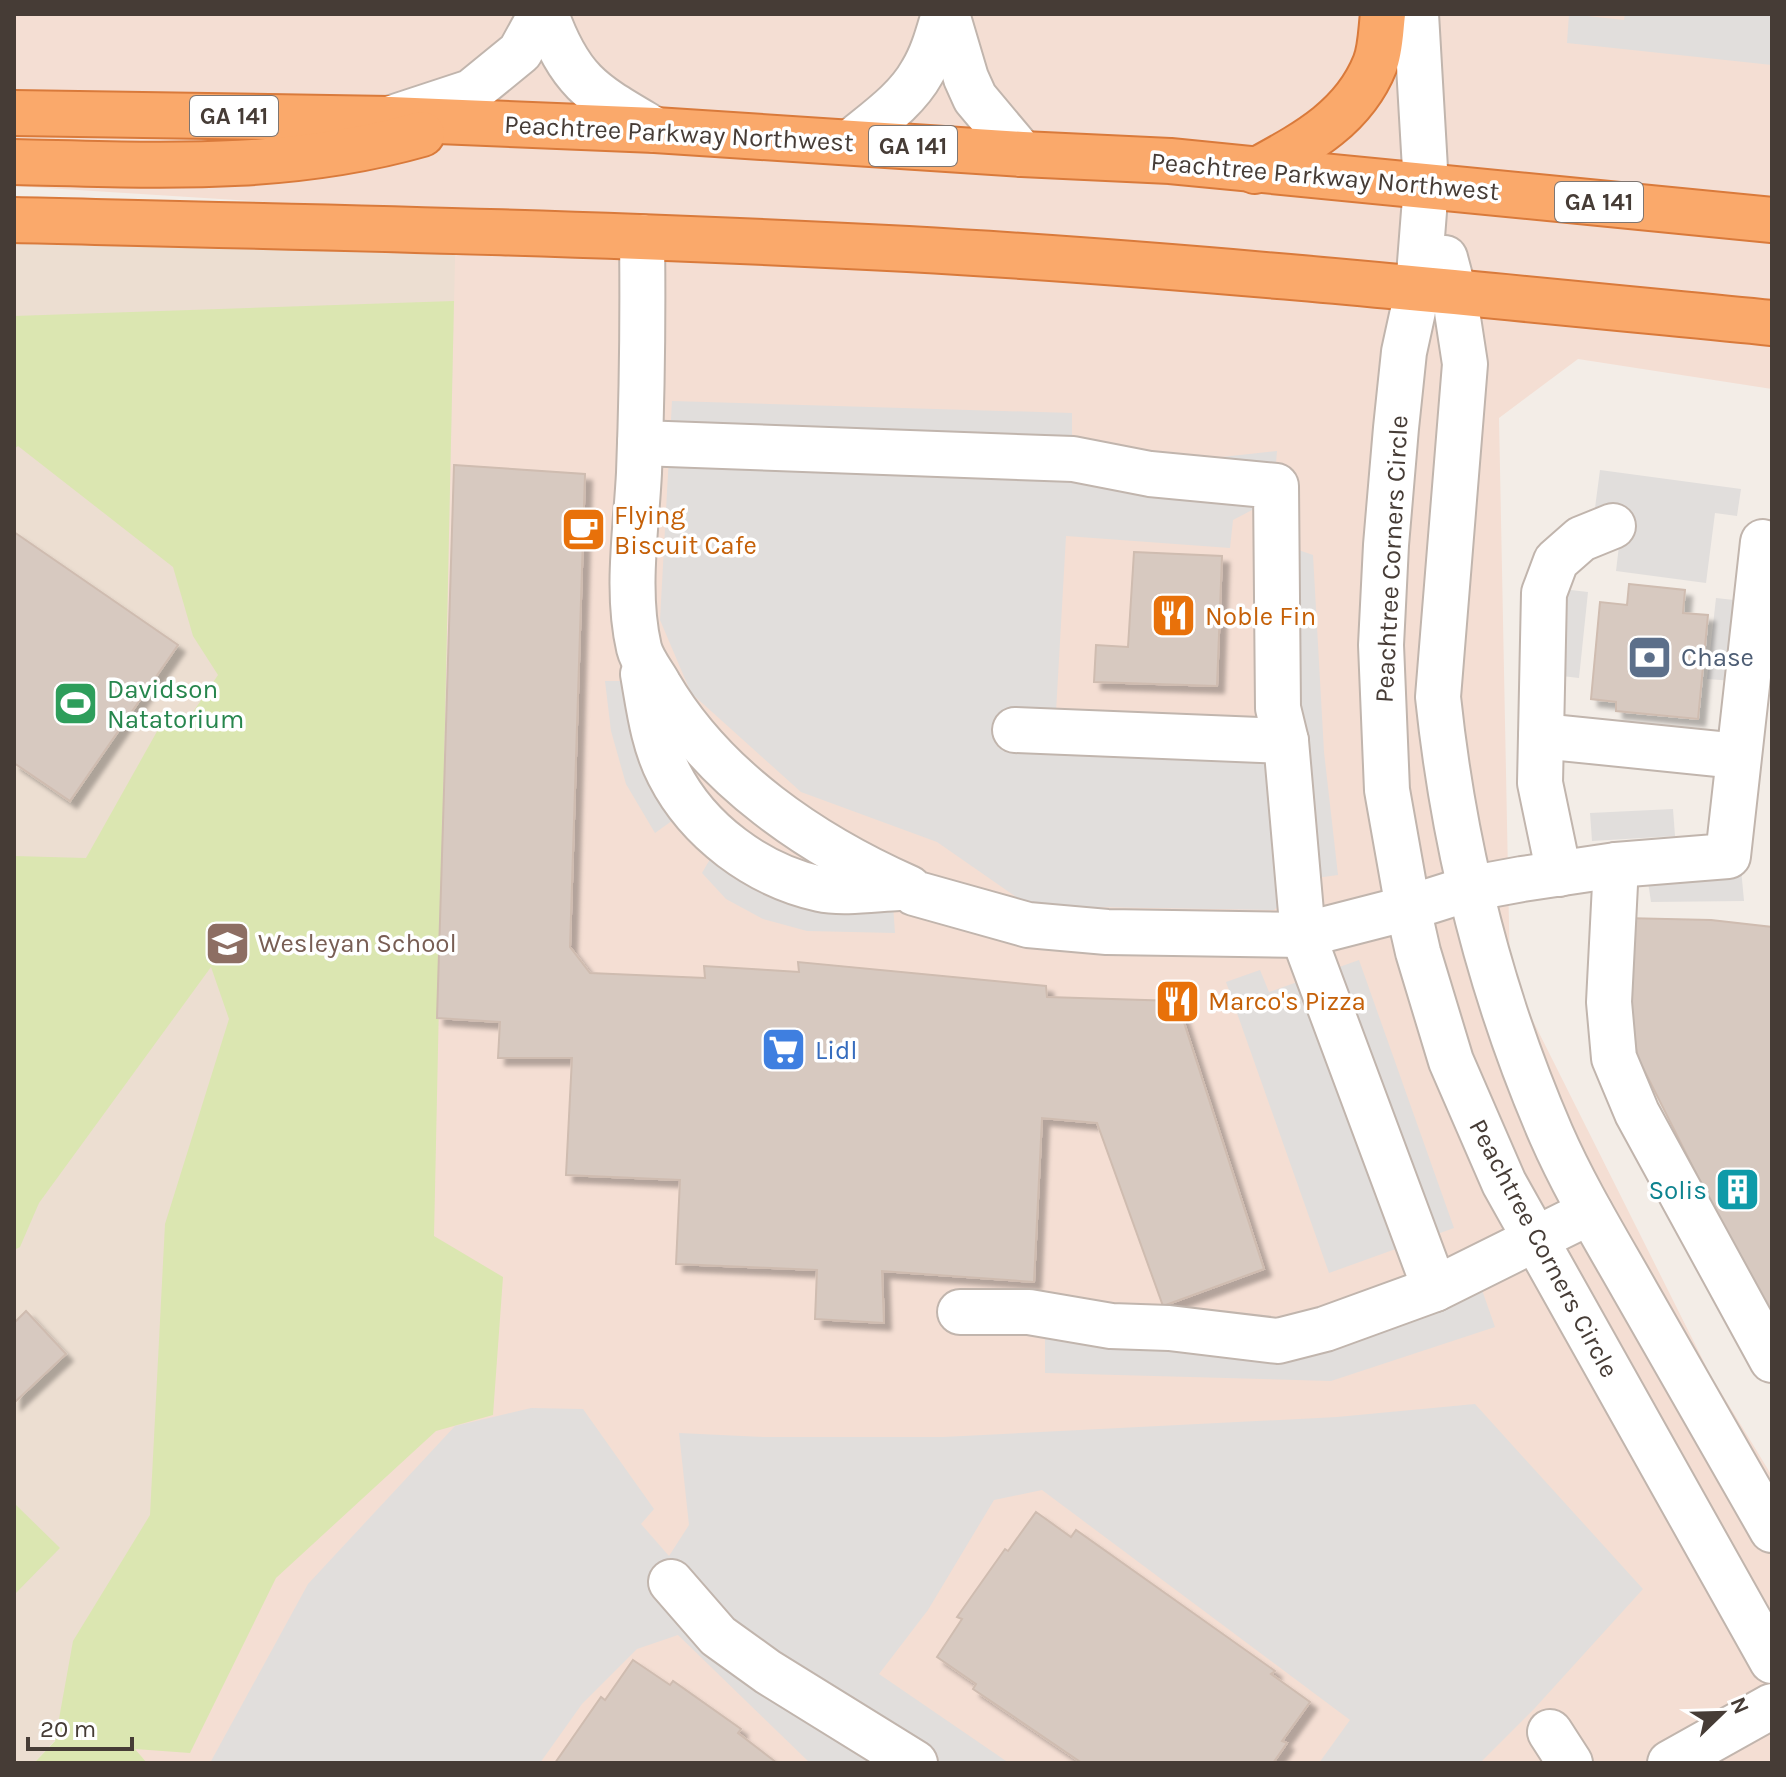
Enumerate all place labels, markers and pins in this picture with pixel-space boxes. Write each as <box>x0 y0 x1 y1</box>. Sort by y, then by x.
place label: Flying Biscuit Cafe <box>614 500 757 561</box>
cafe icon: Flying Biscuit Cafe <box>559 506 607 554</box>
restaurant icon: Noble Fin <box>1150 592 1198 640</box>
place label: Noble Fin <box>1205 601 1316 632</box>
bank icon: Chase <box>1626 633 1674 681</box>
place label: Chase <box>1681 642 1754 673</box>
place label: Davidson Natatorium <box>107 674 244 735</box>
sports icon: Davidson Natatorium <box>52 680 100 728</box>
school or university icon: Wesleyan School <box>203 919 251 967</box>
place label: Wesleyan School <box>258 928 457 959</box>
restaurant icon: Marco's Pizza <box>1153 977 1201 1025</box>
place label: Marco's Pizza <box>1208 986 1366 1017</box>
supermarket icon: Lidl <box>760 1026 808 1074</box>
place label: Lidl <box>815 1035 858 1066</box>
building icon: Solis <box>1714 1166 1762 1214</box>
place label: Solis <box>1648 1175 1707 1206</box>

